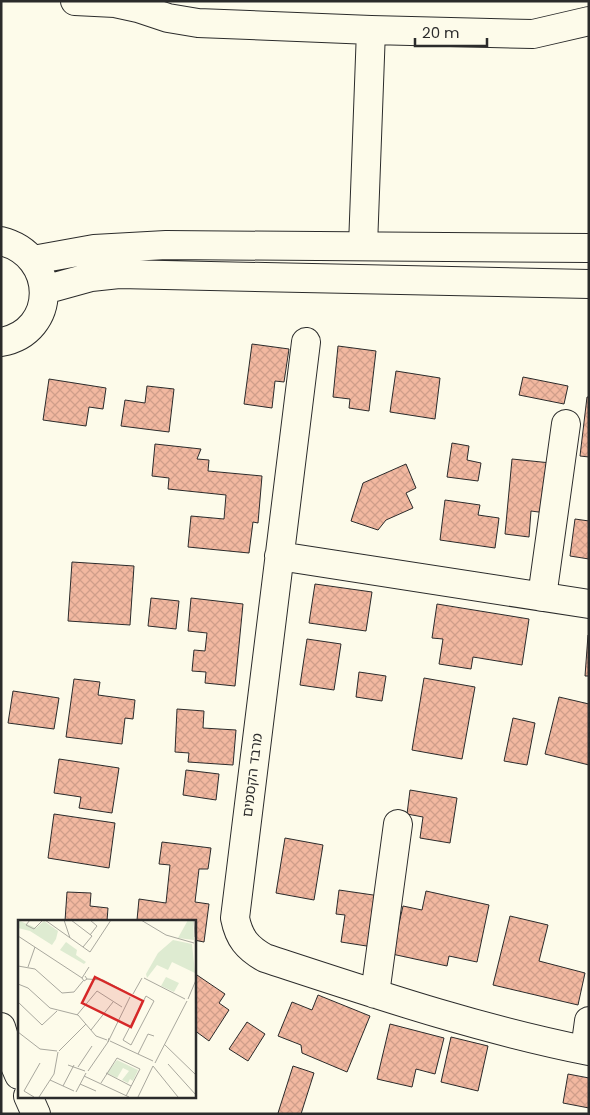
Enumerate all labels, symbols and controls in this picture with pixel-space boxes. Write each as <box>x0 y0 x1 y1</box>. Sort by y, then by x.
scale bar <box>415 15 488 47</box>
text: 20 m <box>422 22 460 43</box>
street label: מרבד הקסמים <box>237 732 267 818</box>
inset map <box>18 920 195 1098</box>

